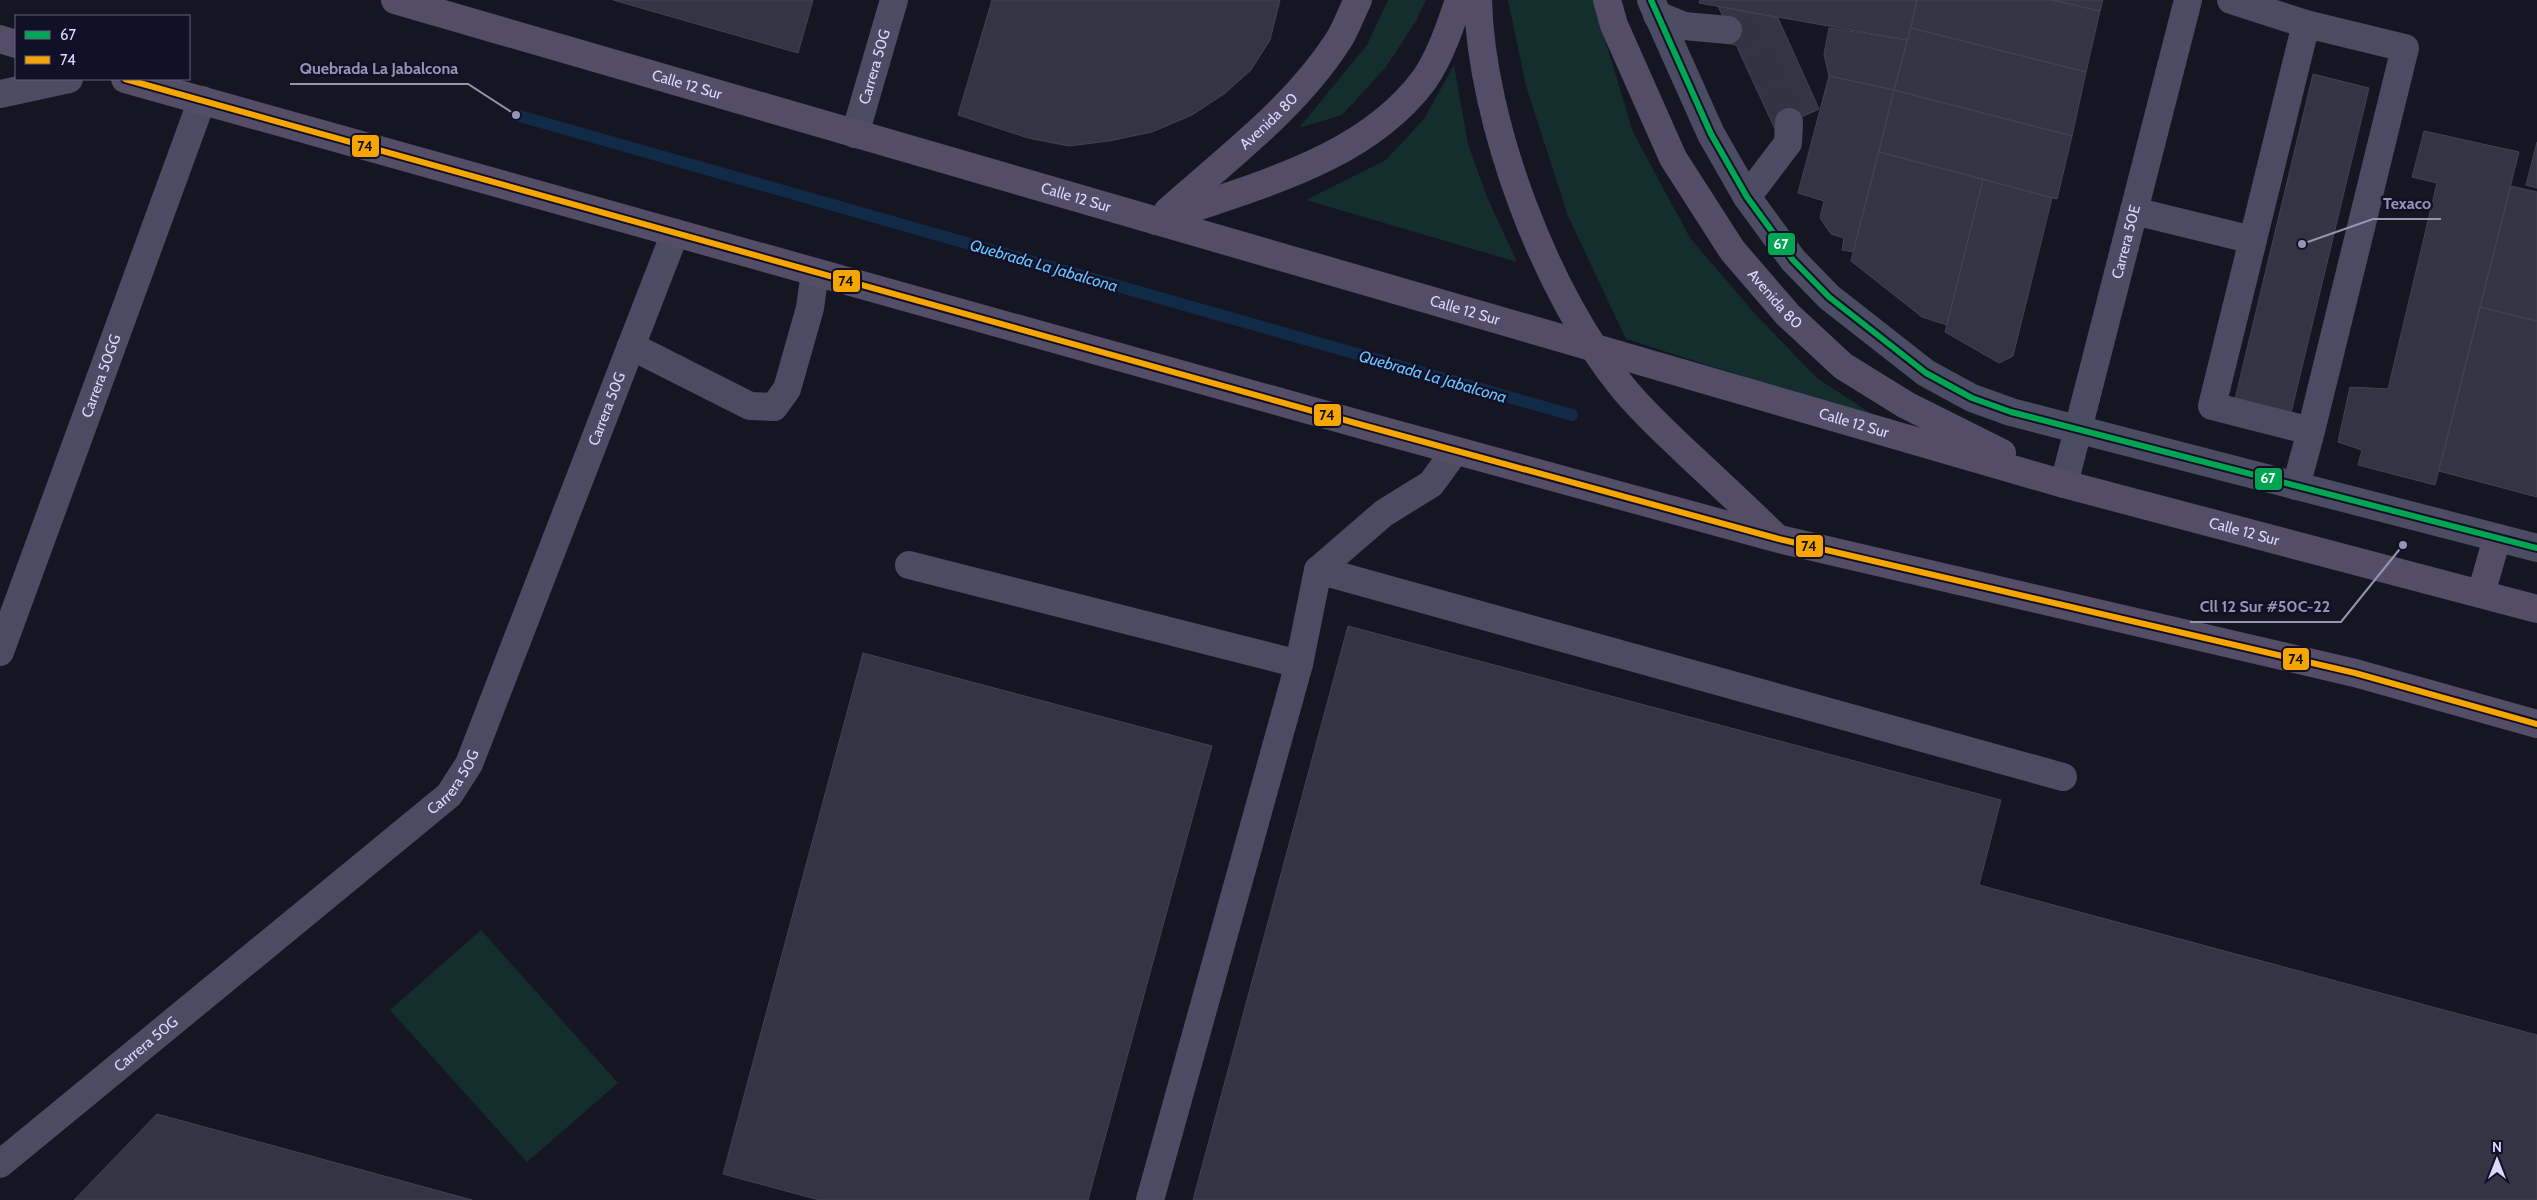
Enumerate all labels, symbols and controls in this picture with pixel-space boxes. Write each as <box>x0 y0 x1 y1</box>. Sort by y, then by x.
legend <box>15 15 190 80</box>
text: 67 <box>60 26 76 44</box>
street label: Carrera 50G <box>855 27 894 106</box>
text: 74 <box>60 51 76 69</box>
callout: Quebrada La Jabalcona <box>290 53 468 84</box>
text: Quebrada La Jabalcona <box>300 59 458 78</box>
street label: Calle 12 Sur <box>650 66 724 103</box>
street label: Avenida 80 <box>1236 89 1302 153</box>
line badge: 74 <box>351 134 380 158</box>
text: 74 <box>357 137 373 155</box>
street label: Calle 12 Sur <box>1039 179 1113 216</box>
callout: Texaco <box>2373 188 2441 219</box>
text: Texaco <box>2383 194 2431 213</box>
street label: Carrera 50E <box>2108 203 2144 281</box>
line badge: 67 <box>1767 232 1796 256</box>
water label: Quebrada La Jabalcona <box>968 235 1120 296</box>
text: 67 <box>1773 235 1789 253</box>
street label: Avenida 80 <box>1744 266 1806 333</box>
line badge: 74 <box>832 269 861 293</box>
text: 74 <box>838 272 854 290</box>
street label: Calle 12 Sur <box>1428 292 1502 329</box>
street label: Carrera 50GG <box>78 332 125 420</box>
water label: Quebrada La Jabalcona <box>1357 346 1509 407</box>
street label: Carrera 50G <box>584 370 629 448</box>
line badge: 74 <box>1313 403 1342 427</box>
street label: Calle 12 Sur <box>1817 404 1891 442</box>
text: 74 <box>1319 406 1335 424</box>
line badge: 67 <box>2254 467 2283 491</box>
text: 67 <box>2260 469 2276 487</box>
street label: Calle 12 Sur <box>2207 514 2281 550</box>
line badge: 74 <box>1795 534 1824 558</box>
text: 74 <box>1801 537 1817 555</box>
callout: Cll 12 Sur #50C-22 <box>2190 591 2341 622</box>
text: Cll 12 Sur #50C-22 <box>2200 597 2330 616</box>
line badge: 74 <box>2282 647 2310 671</box>
text: 74 <box>2288 650 2304 668</box>
street label: Carrera 50G <box>423 747 483 818</box>
street label: Carrera 50G <box>110 1012 182 1076</box>
north arrow <box>2472 1135 2522 1185</box>
text: N <box>2492 1138 2502 1156</box>

